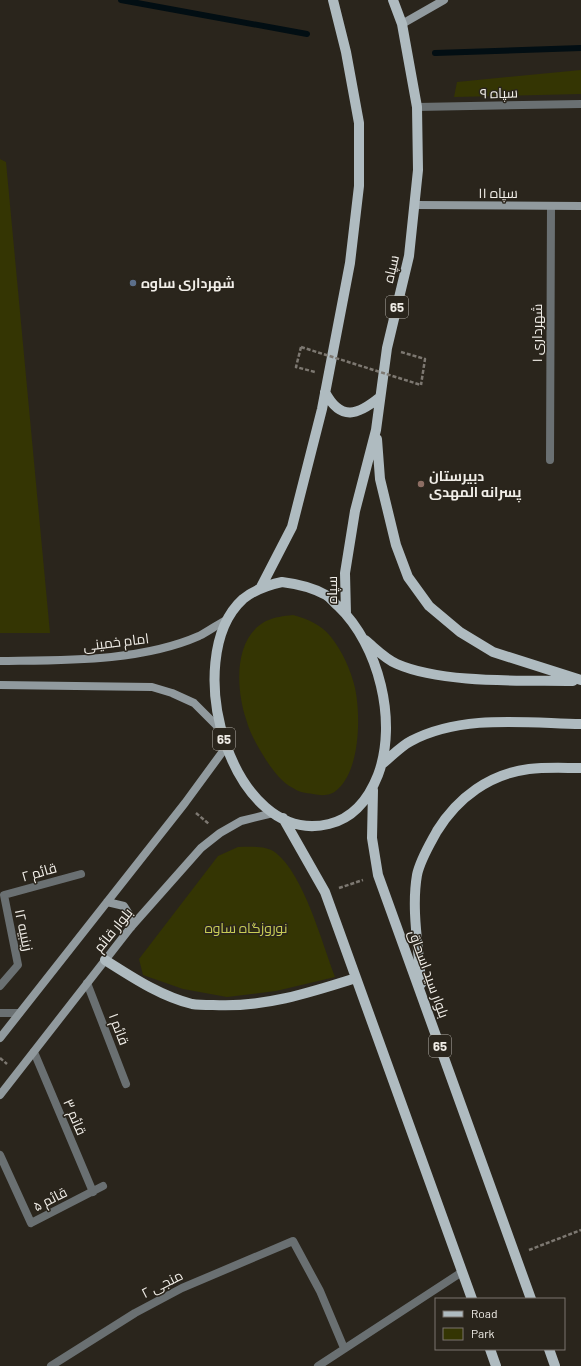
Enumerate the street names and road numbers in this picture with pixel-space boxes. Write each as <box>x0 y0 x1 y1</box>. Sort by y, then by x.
street label: سپاه ۹ <box>480 84 518 103</box>
street label: سپاه ۱۱ <box>478 184 518 203</box>
street label: سپاه <box>379 253 404 285</box>
road number: 65 <box>386 296 408 318</box>
street label: شهرداری ۱ <box>528 304 545 362</box>
street label: سپاه <box>323 576 342 604</box>
street label: امام خمینی <box>82 629 150 656</box>
road number: 65 <box>213 728 235 750</box>
street label: قائم ۲ <box>19 858 59 887</box>
street label: بلوار قائم <box>90 904 137 956</box>
street label: زینبیه ۱۲ <box>12 907 37 952</box>
street label: بلوار سید اسحاق <box>405 928 453 1020</box>
street label: قائم ۱ <box>104 1010 133 1048</box>
road number: 65 <box>429 1035 451 1057</box>
street label: قائم ۳ <box>58 1096 91 1138</box>
street label: قائم ۵ <box>30 1183 71 1216</box>
street label: منجی ۲ <box>138 1266 185 1301</box>

